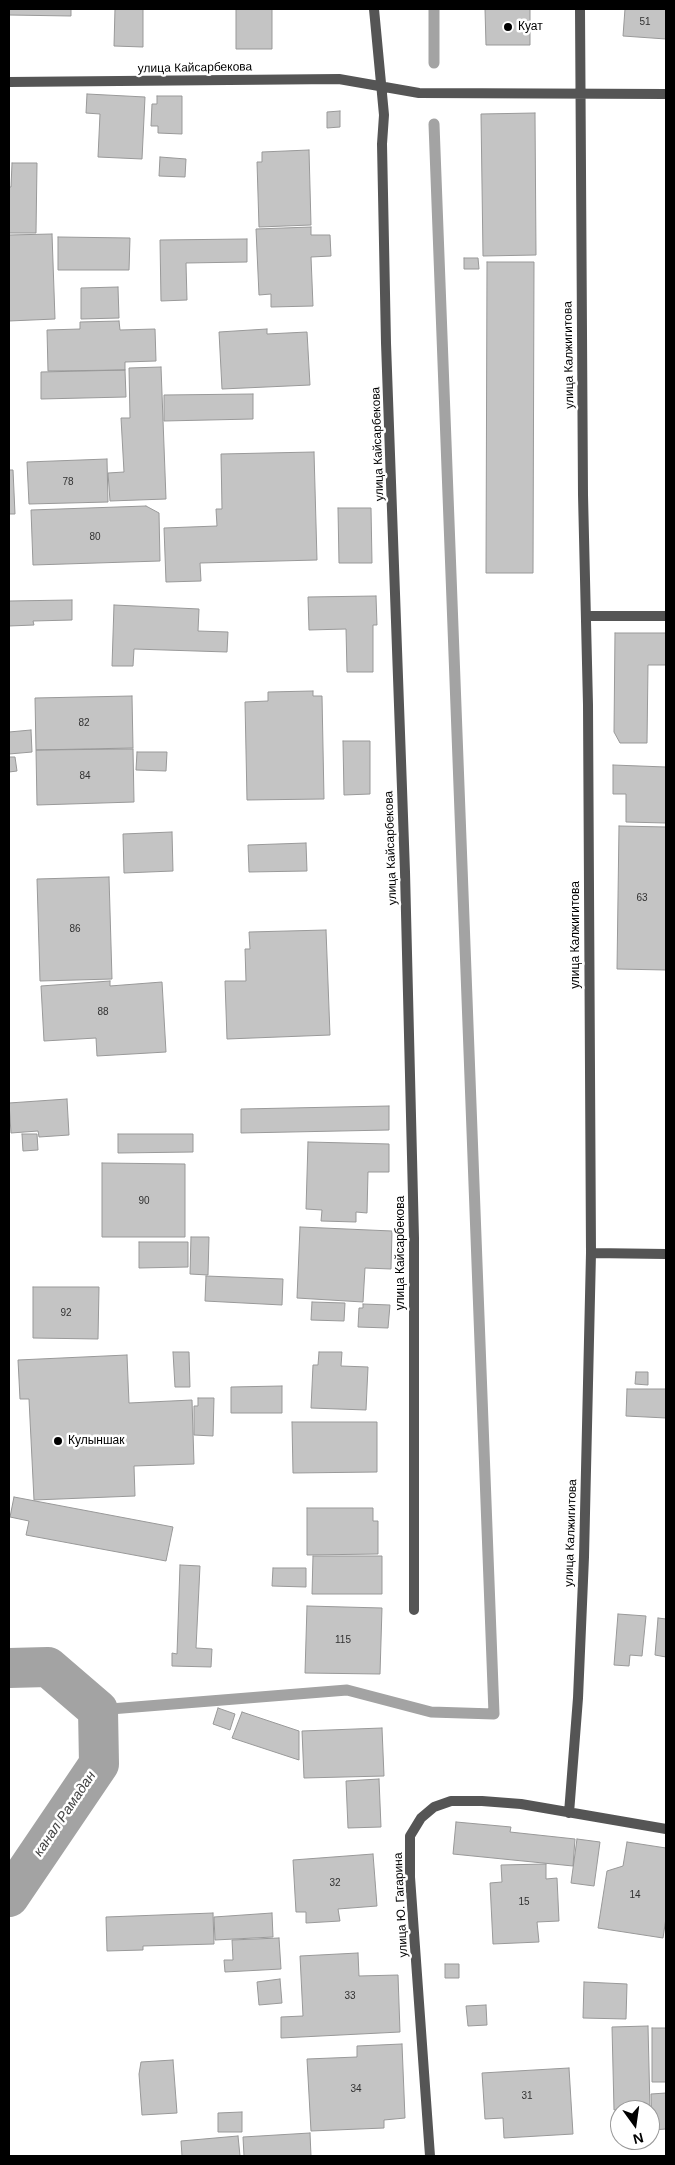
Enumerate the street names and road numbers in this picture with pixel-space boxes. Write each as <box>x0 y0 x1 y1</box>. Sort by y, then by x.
street label: улица Кайсарбекова <box>138 60 252 76</box>
street label: улица Калжигитова <box>561 301 577 409</box>
street label: улица Кайсарбекова <box>369 387 387 501</box>
street label: улица Кайсарбекова <box>382 791 400 905</box>
street label: улица Калжигитова <box>569 881 583 989</box>
street label: улица Кайсарбекова <box>394 1196 408 1310</box>
street label: улица Калжигитова <box>562 1479 580 1587</box>
street label: улица Ю. Гагарина <box>391 1852 411 1958</box>

